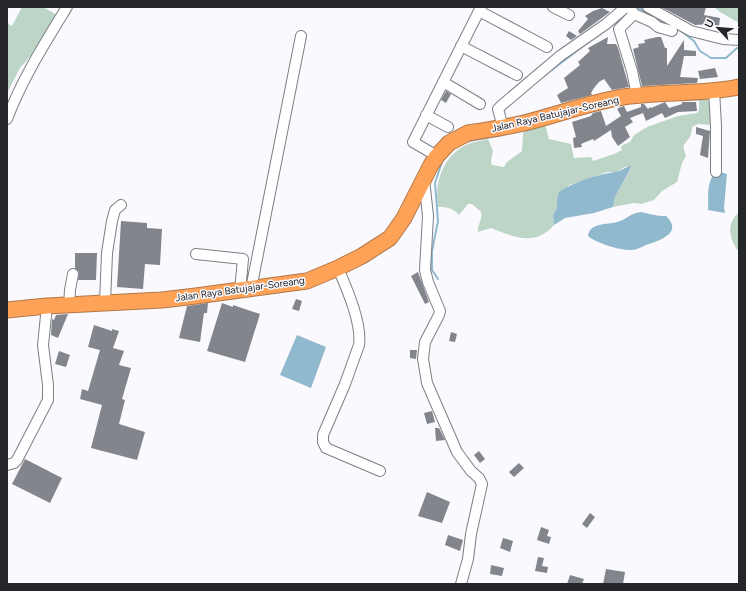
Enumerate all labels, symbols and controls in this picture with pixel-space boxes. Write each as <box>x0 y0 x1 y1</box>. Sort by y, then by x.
north arrow <box>698 8 738 48</box>
text: U <box>702 17 717 30</box>
street label: Jalan Raya Batujajar-Soreang <box>490 93 620 135</box>
street label: Jalan Raya Batujajar-Soreang <box>174 273 306 305</box>

